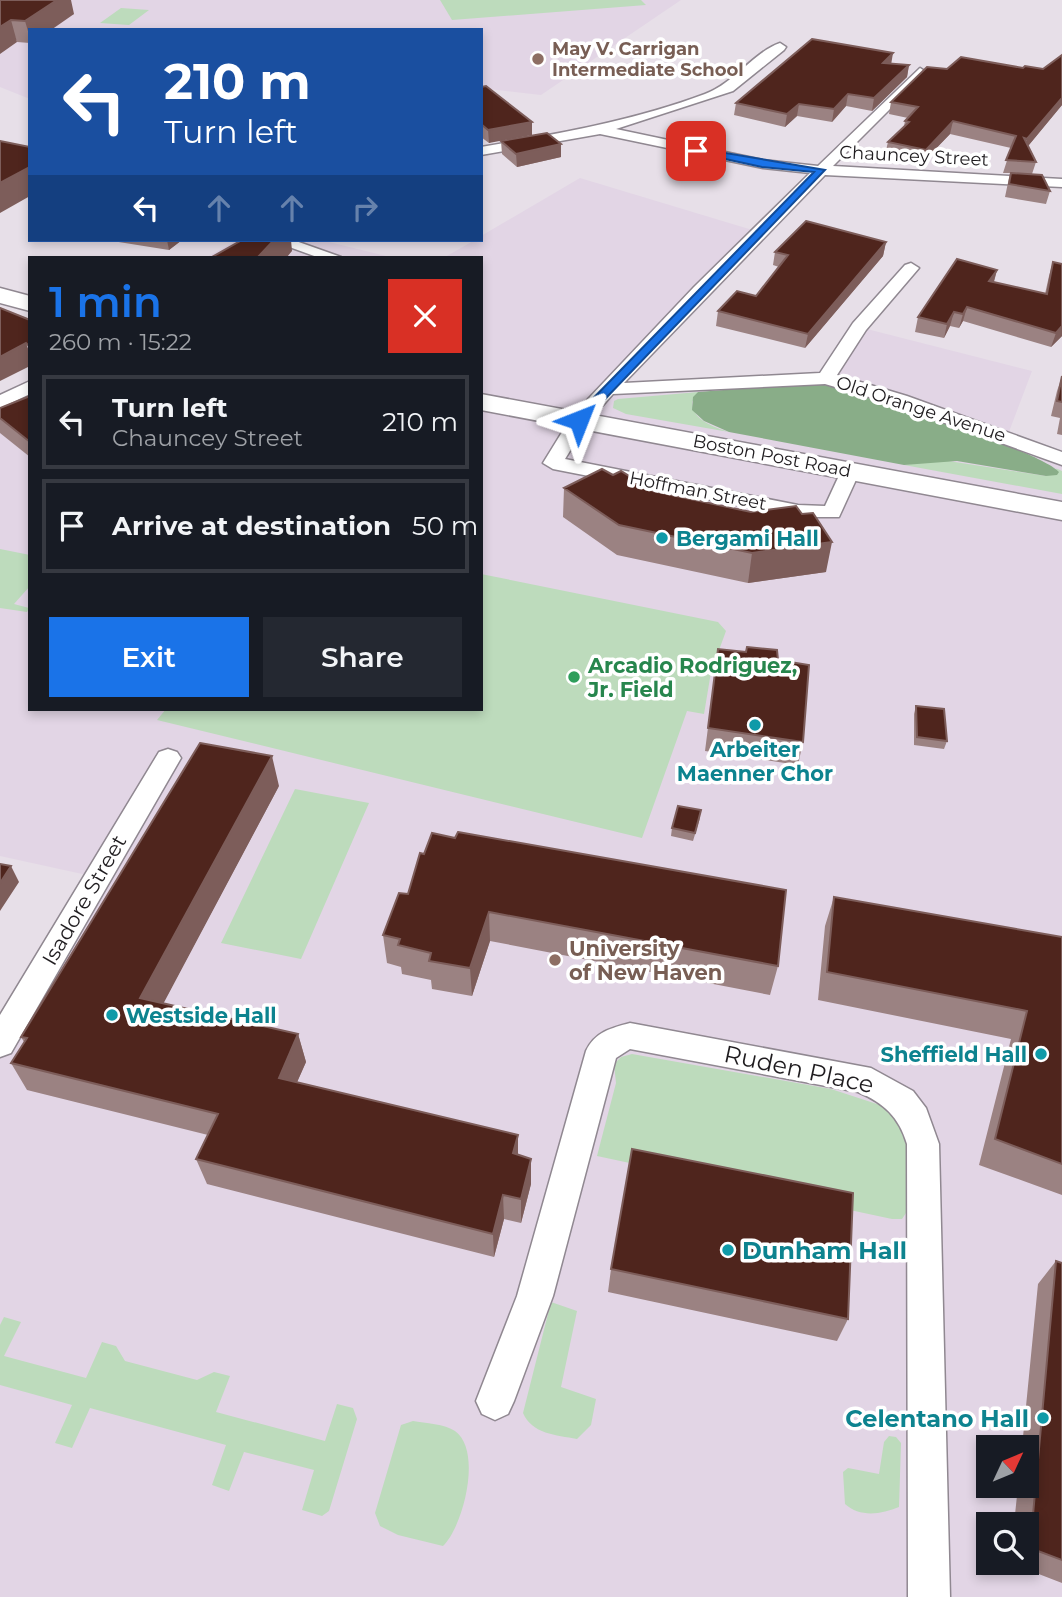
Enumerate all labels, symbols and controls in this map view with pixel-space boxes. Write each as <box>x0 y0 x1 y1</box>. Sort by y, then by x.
place label: May V. Carrigan Intermediate School <box>552 38 744 81</box>
marker: May V. Carrigan Intermediate School <box>530 51 546 67</box>
text: 210 m <box>164 52 311 111</box>
icon: left <box>49 56 140 147</box>
text: Turn left <box>164 112 298 151</box>
pin <box>666 121 726 181</box>
icon: arrive <box>677 132 715 170</box>
street label: Chauncey Street <box>839 141 989 171</box>
icon: left <box>127 189 165 227</box>
icon: ahead <box>200 189 238 227</box>
icon: ahead <box>273 189 311 227</box>
icon: right <box>346 189 384 227</box>
text: 1 min <box>49 276 162 328</box>
button: close <box>388 279 462 353</box>
text: 260 m · 15:22 <box>49 328 192 356</box>
street label: Old Orange Avenue <box>833 371 1009 447</box>
position arrow <box>542 383 616 457</box>
text: Turn left <box>112 392 228 424</box>
icon: left <box>53 403 91 441</box>
text: 210 m <box>382 406 458 438</box>
text: Chauncey Street <box>112 424 303 452</box>
street label: Boston Post Road <box>691 430 853 482</box>
street label: Hoffman Street <box>628 467 768 515</box>
icon: arrive <box>53 507 91 545</box>
text: Arrive at destination <box>112 510 391 542</box>
text: 50 m <box>412 510 478 542</box>
place label: Bergami Hall <box>676 526 819 551</box>
marker: Bergami Hall <box>654 530 670 546</box>
button: Exit <box>49 617 249 697</box>
button: Share <box>263 617 462 697</box>
place label: Arcadio Rodriguez, Jr. Field <box>587 653 797 702</box>
marker: Arcadio Rodriguez, Jr. Field <box>566 669 582 685</box>
marker: Arbeiter Maenner Chor <box>747 717 763 733</box>
place label: Arbeiter Maenner Chor <box>677 737 833 786</box>
street label: Isadore Street <box>37 830 131 970</box>
place label: University of New Haven <box>569 936 722 985</box>
marker: University of New Haven <box>547 952 563 968</box>
place label: Westside Hall <box>126 1003 277 1028</box>
marker: Westside Hall <box>104 1007 120 1023</box>
street label: Ruden Place <box>721 1039 877 1099</box>
place label: Sheffield Hall <box>881 1042 1027 1067</box>
marker: Sheffield Hall <box>1033 1046 1049 1062</box>
place label: Dunham Hall <box>742 1236 907 1265</box>
marker: Dunham Hall <box>720 1242 736 1258</box>
place label: Celentano Hall <box>845 1404 1029 1433</box>
marker: Celentano Hall <box>1035 1410 1051 1426</box>
north arrow <box>976 1435 1040 1498</box>
map controls <box>976 1435 1039 1575</box>
button: search <box>976 1512 1039 1575</box>

